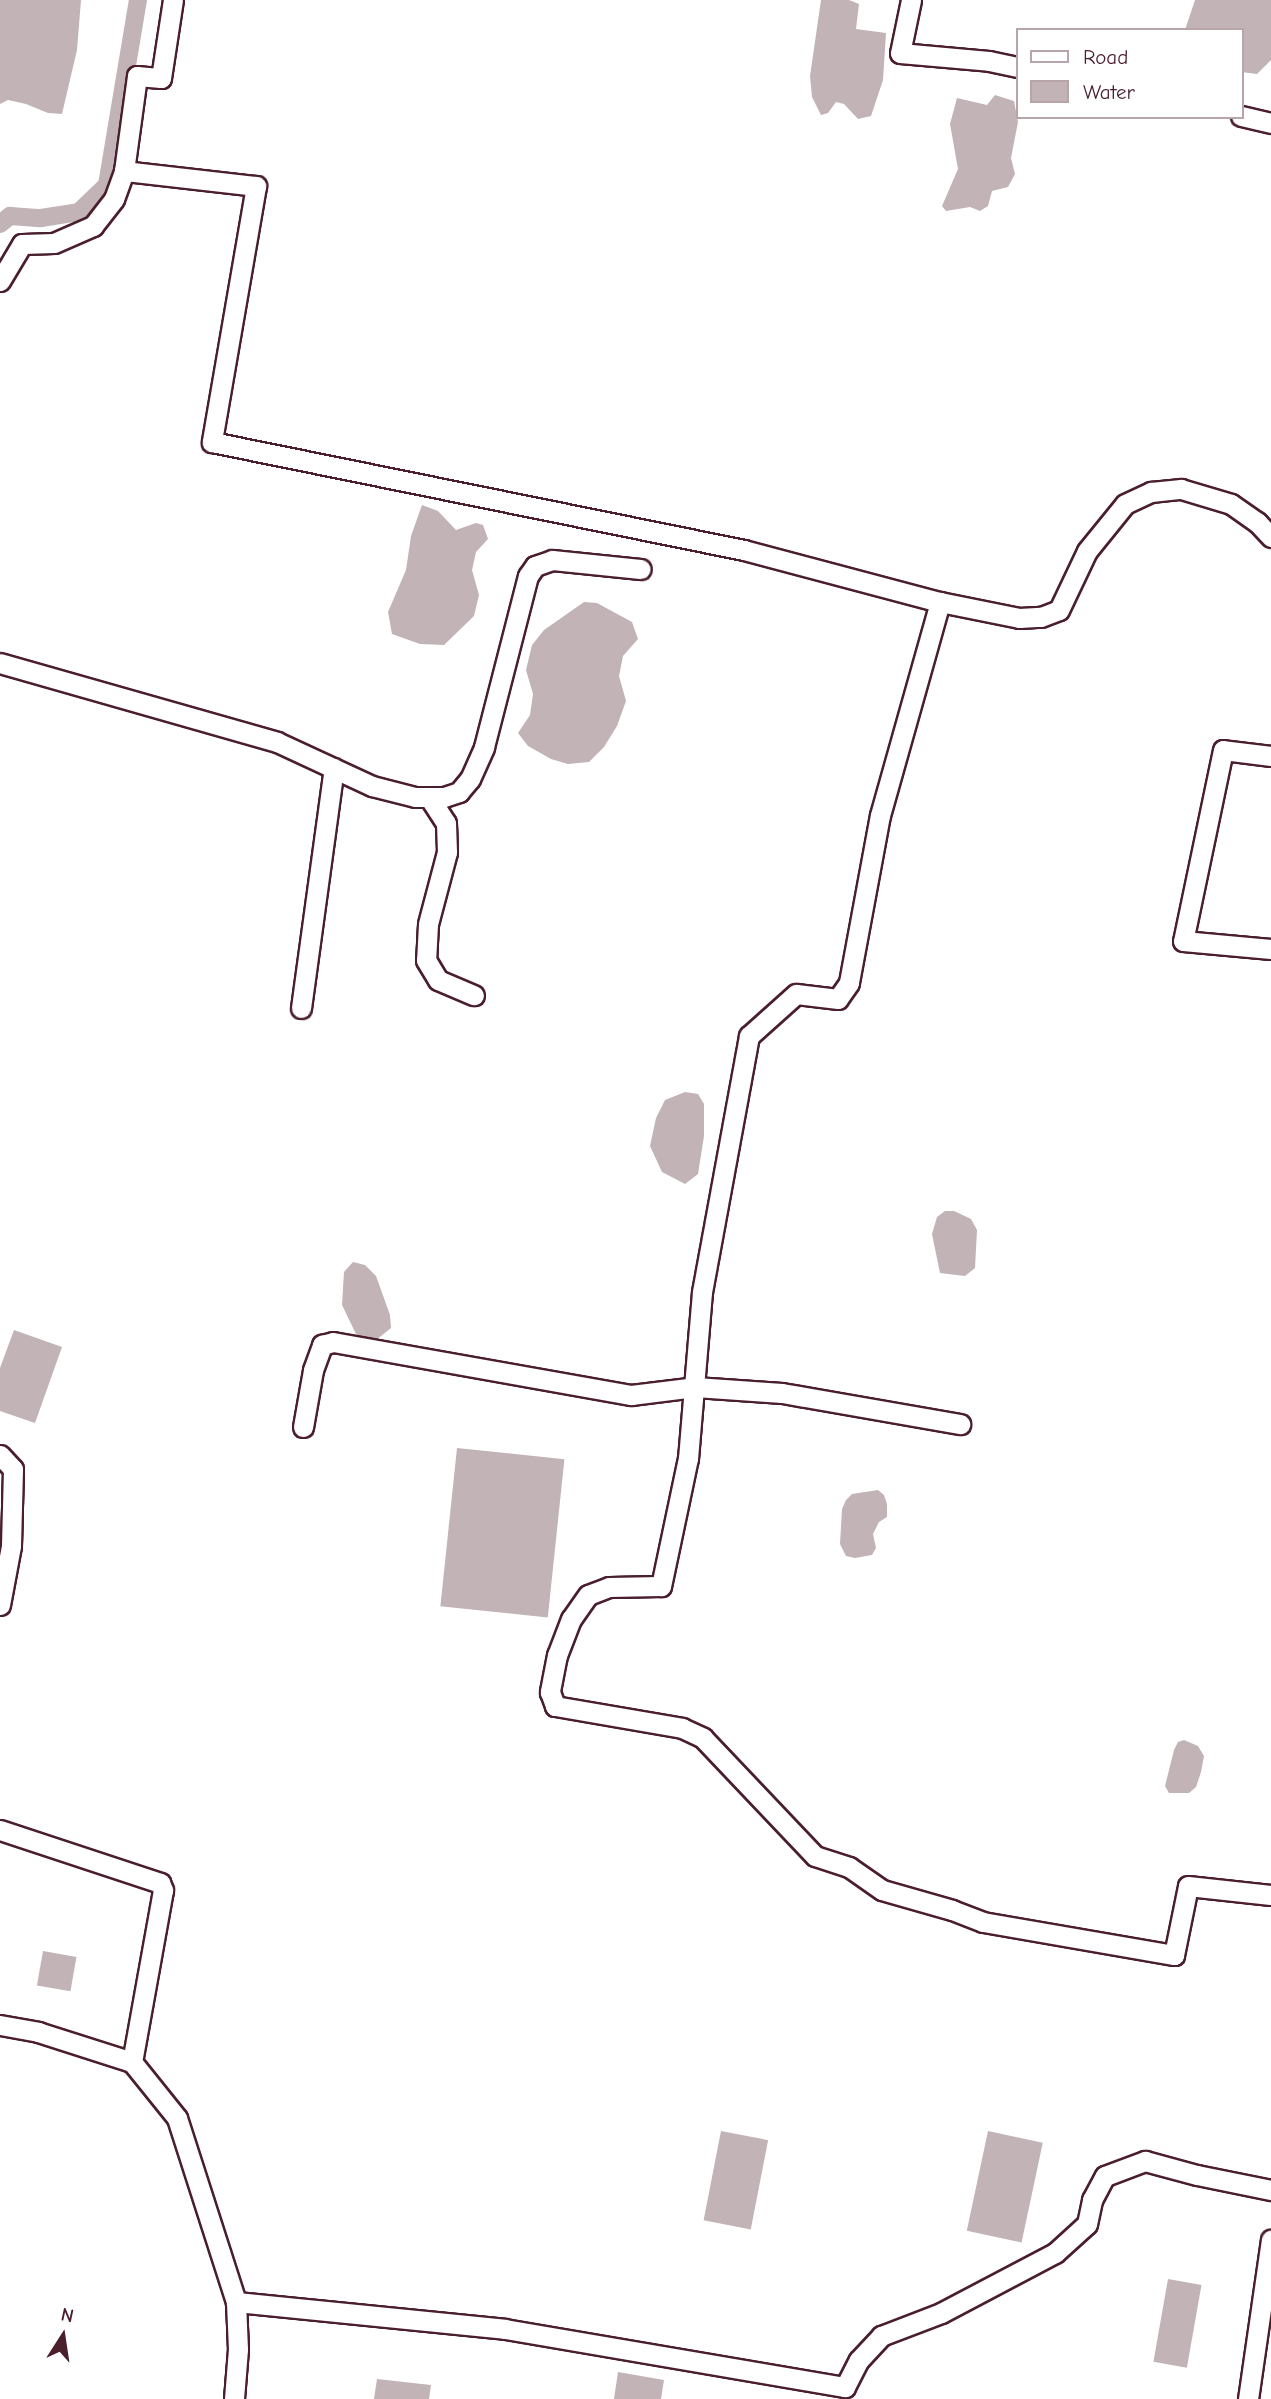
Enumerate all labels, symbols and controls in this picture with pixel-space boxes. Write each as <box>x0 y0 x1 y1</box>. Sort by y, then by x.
legend <box>1016 28 1243 119</box>
text: Road <box>1083 45 1128 69</box>
text: Water <box>1083 80 1135 104</box>
north arrow <box>28 2301 98 2371</box>
text: N <box>59 2303 76 2328</box>

